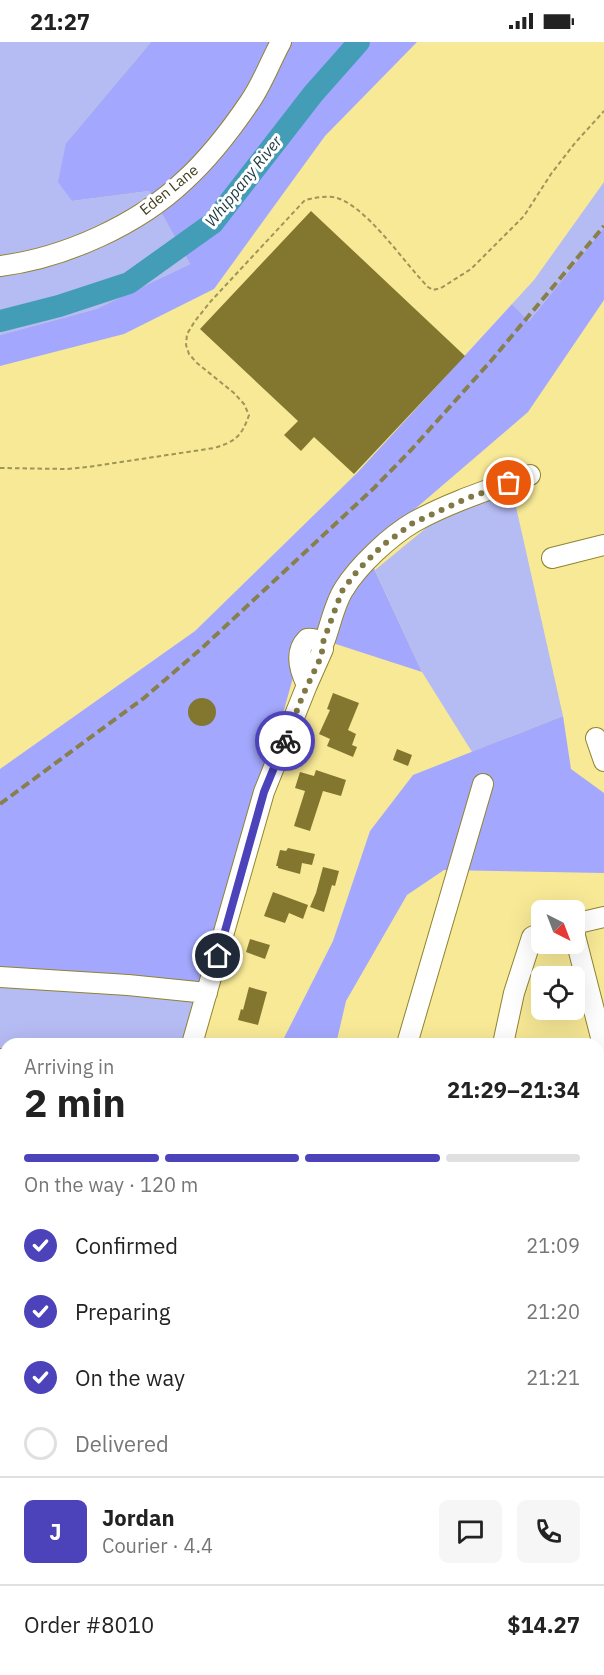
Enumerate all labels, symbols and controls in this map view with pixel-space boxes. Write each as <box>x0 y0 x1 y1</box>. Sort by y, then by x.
text: 21:27 <box>30 7 90 36</box>
water label: Whippany River <box>200 131 286 230</box>
street label: Eden Lane <box>136 160 202 219</box>
pin <box>483 457 534 508</box>
icon: bag <box>492 466 525 499</box>
courier <box>255 711 315 771</box>
icon: bike <box>269 725 302 758</box>
north arrow <box>531 900 585 954</box>
map controls <box>531 900 585 1020</box>
pin <box>192 930 243 981</box>
icon: home <box>201 939 234 972</box>
button: locate <box>531 966 585 1020</box>
text: Arriving in <box>24 1053 114 1080</box>
text: 21:29–21:34 <box>447 1075 580 1104</box>
text: 2 min <box>24 1077 126 1128</box>
text: On the way · 120 m <box>24 1171 198 1198</box>
icon: check <box>24 1229 57 1262</box>
text: Confirmed <box>75 1231 178 1260</box>
text: 21:09 <box>526 1232 580 1259</box>
icon: check <box>24 1295 57 1328</box>
text: Preparing <box>75 1297 170 1326</box>
text: 21:20 <box>526 1298 580 1325</box>
icon: check <box>24 1361 57 1394</box>
text: On the way <box>75 1363 185 1392</box>
text: 21:21 <box>526 1364 580 1391</box>
text: Delivered <box>75 1429 169 1458</box>
button: chat <box>439 1500 502 1563</box>
button: phone <box>517 1500 580 1563</box>
text: Jordan <box>102 1503 175 1532</box>
text: J <box>49 1517 62 1546</box>
text: Courier · 4.4 <box>102 1532 213 1559</box>
text: Order #8010 <box>24 1610 154 1639</box>
text: $14.27 <box>507 1610 580 1639</box>

